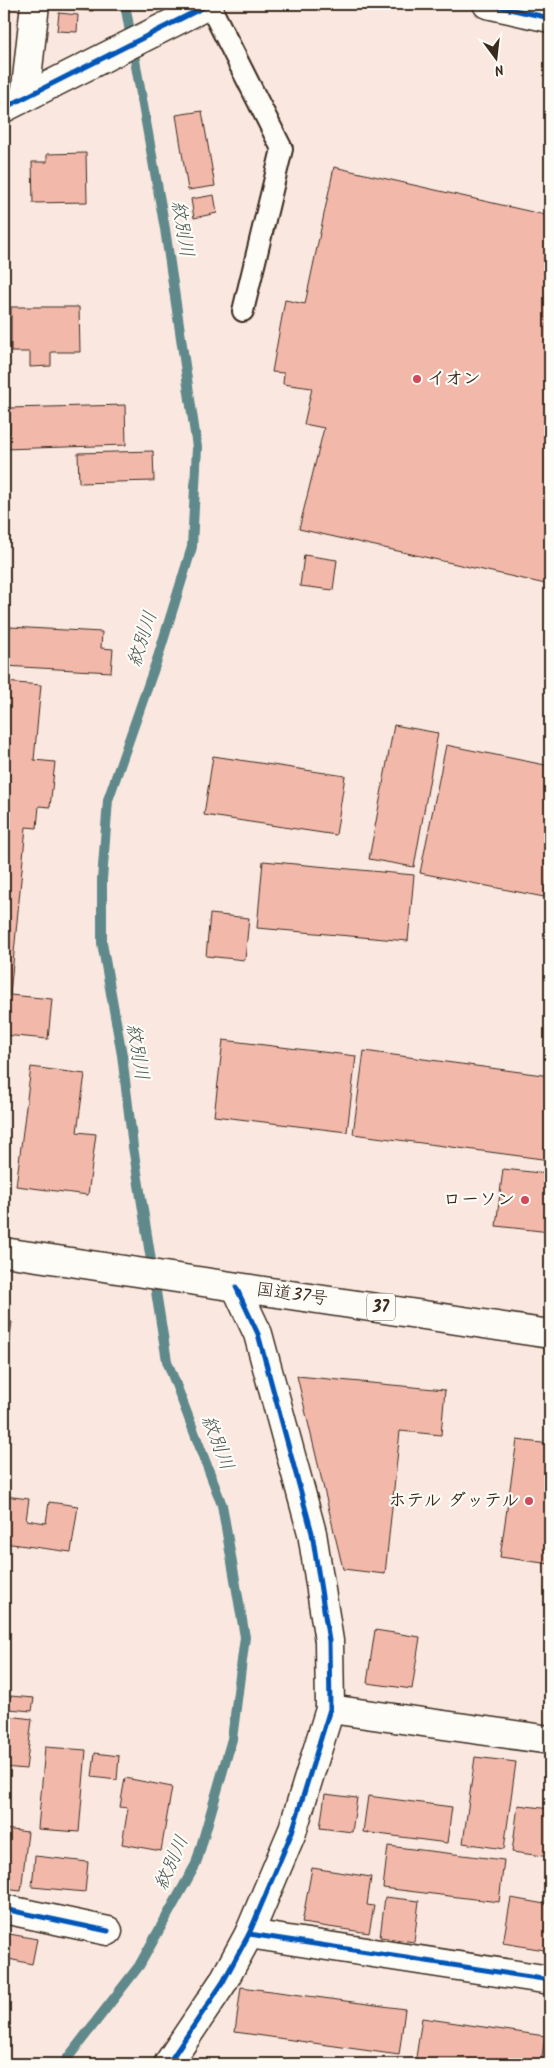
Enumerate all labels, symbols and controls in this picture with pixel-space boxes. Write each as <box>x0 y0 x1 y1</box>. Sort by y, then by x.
north arrow <box>472 32 522 82</box>
text: N <box>492 58 506 81</box>
water label: 紋別川 <box>163 198 201 260</box>
place label: イオン <box>427 365 481 394</box>
marker: イオン <box>411 373 423 385</box>
water label: 紋別川 <box>120 607 166 671</box>
water label: 紋別川 <box>118 1021 156 1083</box>
place label: ローソン <box>443 1186 515 1215</box>
marker: ローソン <box>519 1194 531 1206</box>
street label: 国道37号 <box>254 1276 330 1314</box>
road number: 37 <box>367 1294 395 1320</box>
water label: 紋別川 <box>193 1411 241 1475</box>
place label: ホテル ダッテル <box>388 1487 519 1516</box>
marker: ホテル ダッテル <box>523 1495 535 1507</box>
water label: 紋別川 <box>147 1831 197 1895</box>

